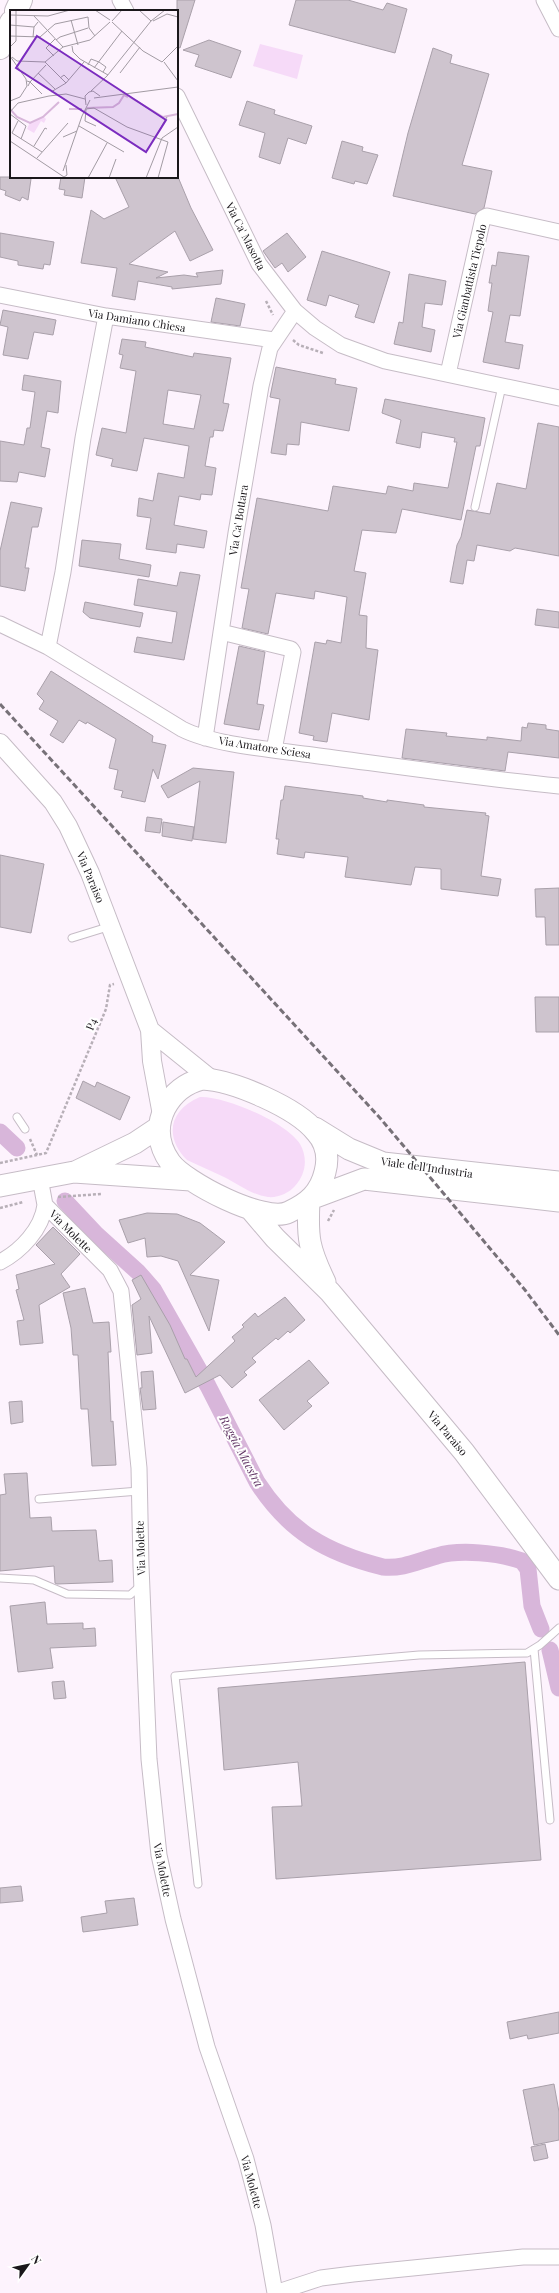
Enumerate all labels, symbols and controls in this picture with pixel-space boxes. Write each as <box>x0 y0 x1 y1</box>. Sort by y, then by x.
inset map <box>10 10 178 178</box>
street label: Via Ca' Masotta <box>222 199 270 273</box>
street label: Via Gianbattista Tiepolo <box>448 222 489 341</box>
street label: Via Damiano Chiesa <box>86 305 187 335</box>
street label: Via Ca' Bottara <box>225 483 251 557</box>
street label: Via Amatore Sciesa <box>217 732 313 762</box>
street label: Via Paraiso <box>73 848 109 905</box>
street label: P4 <box>82 1015 100 1032</box>
street label: Viale dell'Industria <box>379 1153 474 1181</box>
street label: Via Molette <box>46 1206 96 1256</box>
street label: Via Paraiso <box>424 1407 471 1459</box>
water label: Roggia Maestra <box>216 1412 268 1490</box>
street label: Via Molette <box>132 1520 148 1577</box>
street label: Via Molette <box>150 1841 176 1899</box>
street label: Via Molette <box>237 2153 266 2211</box>
north arrow <box>8 2245 48 2285</box>
text: N <box>28 2252 45 2267</box>

